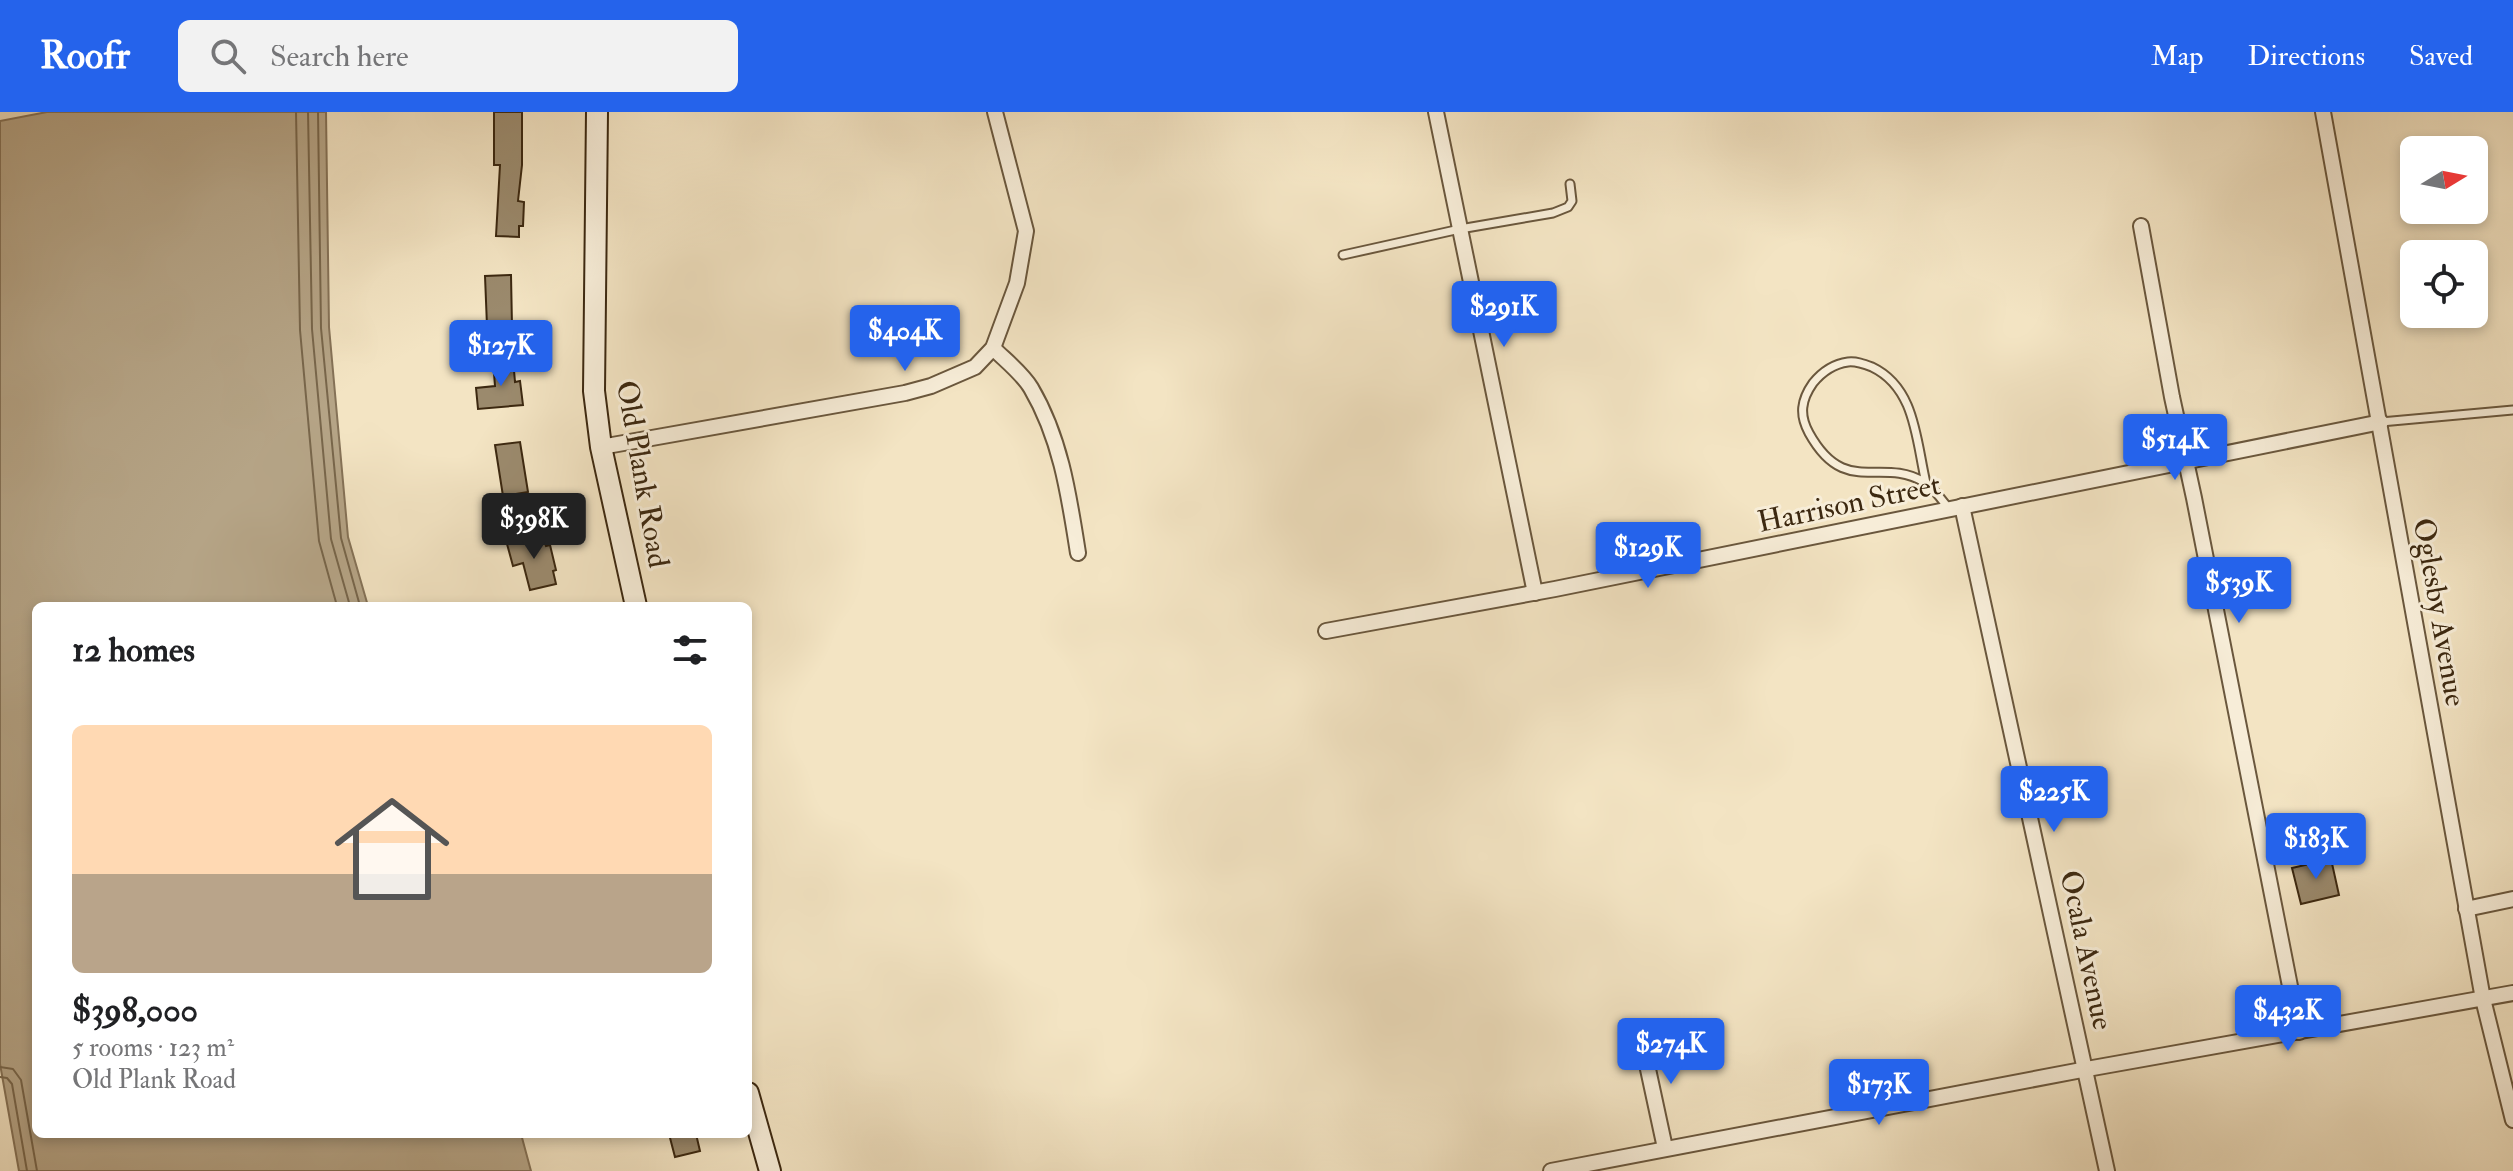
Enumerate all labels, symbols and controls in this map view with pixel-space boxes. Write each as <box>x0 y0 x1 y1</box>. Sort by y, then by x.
search box <box>178 20 738 92</box>
text: Roofr <box>40 32 130 80</box>
icon: search <box>206 34 250 78</box>
text: Search here <box>270 38 409 75</box>
text: Map <box>2151 39 2204 74</box>
text: Directions <box>2248 39 2365 74</box>
text: Saved <box>2409 39 2473 74</box>
north arrow <box>2400 136 2488 224</box>
map controls <box>2400 136 2488 328</box>
button: locate <box>2400 240 2488 328</box>
pin: $291K <box>1448 281 1560 349</box>
text: $291K <box>1470 291 1538 323</box>
pin: $404K <box>849 305 961 373</box>
text: $404K <box>868 315 942 347</box>
pin: $127K <box>445 320 557 388</box>
text: $127K <box>467 330 535 362</box>
street label: Old Plank Road <box>608 378 677 571</box>
pin: $514K <box>2119 414 2231 482</box>
text: $514K <box>2141 424 2209 456</box>
street label: Harrison Street <box>1754 466 1944 541</box>
pin: $398K <box>478 493 590 561</box>
text: $398K <box>500 503 568 535</box>
street label: Oglesby Avenue <box>2405 515 2474 709</box>
pin: $129K <box>1592 522 1704 590</box>
text: $129K <box>1614 532 1682 564</box>
pin: $539K <box>2183 557 2295 625</box>
text: $539K <box>2205 567 2273 599</box>
icon: filters <box>668 628 712 672</box>
text: 12 homes <box>72 629 195 672</box>
pin: $225K <box>1998 766 2110 834</box>
text: $225K <box>2019 776 2089 808</box>
icon: home <box>320 777 464 921</box>
pin: $183K <box>2260 813 2372 881</box>
text: $183K <box>2284 823 2348 855</box>
street label: Ocala Avenue <box>2052 867 2121 1033</box>
pin: $432K <box>2232 985 2344 1053</box>
text: $398,000 <box>72 989 198 1032</box>
text: $432K <box>2253 995 2323 1027</box>
pin: $274K <box>1615 1018 1727 1086</box>
text: $274K <box>1635 1028 1707 1060</box>
text: 5 rooms · 123 m² <box>72 1032 234 1064</box>
pin: $173K <box>1823 1059 1935 1127</box>
text: Old Plank Road <box>72 1064 236 1096</box>
text: $173K <box>1847 1069 1911 1101</box>

